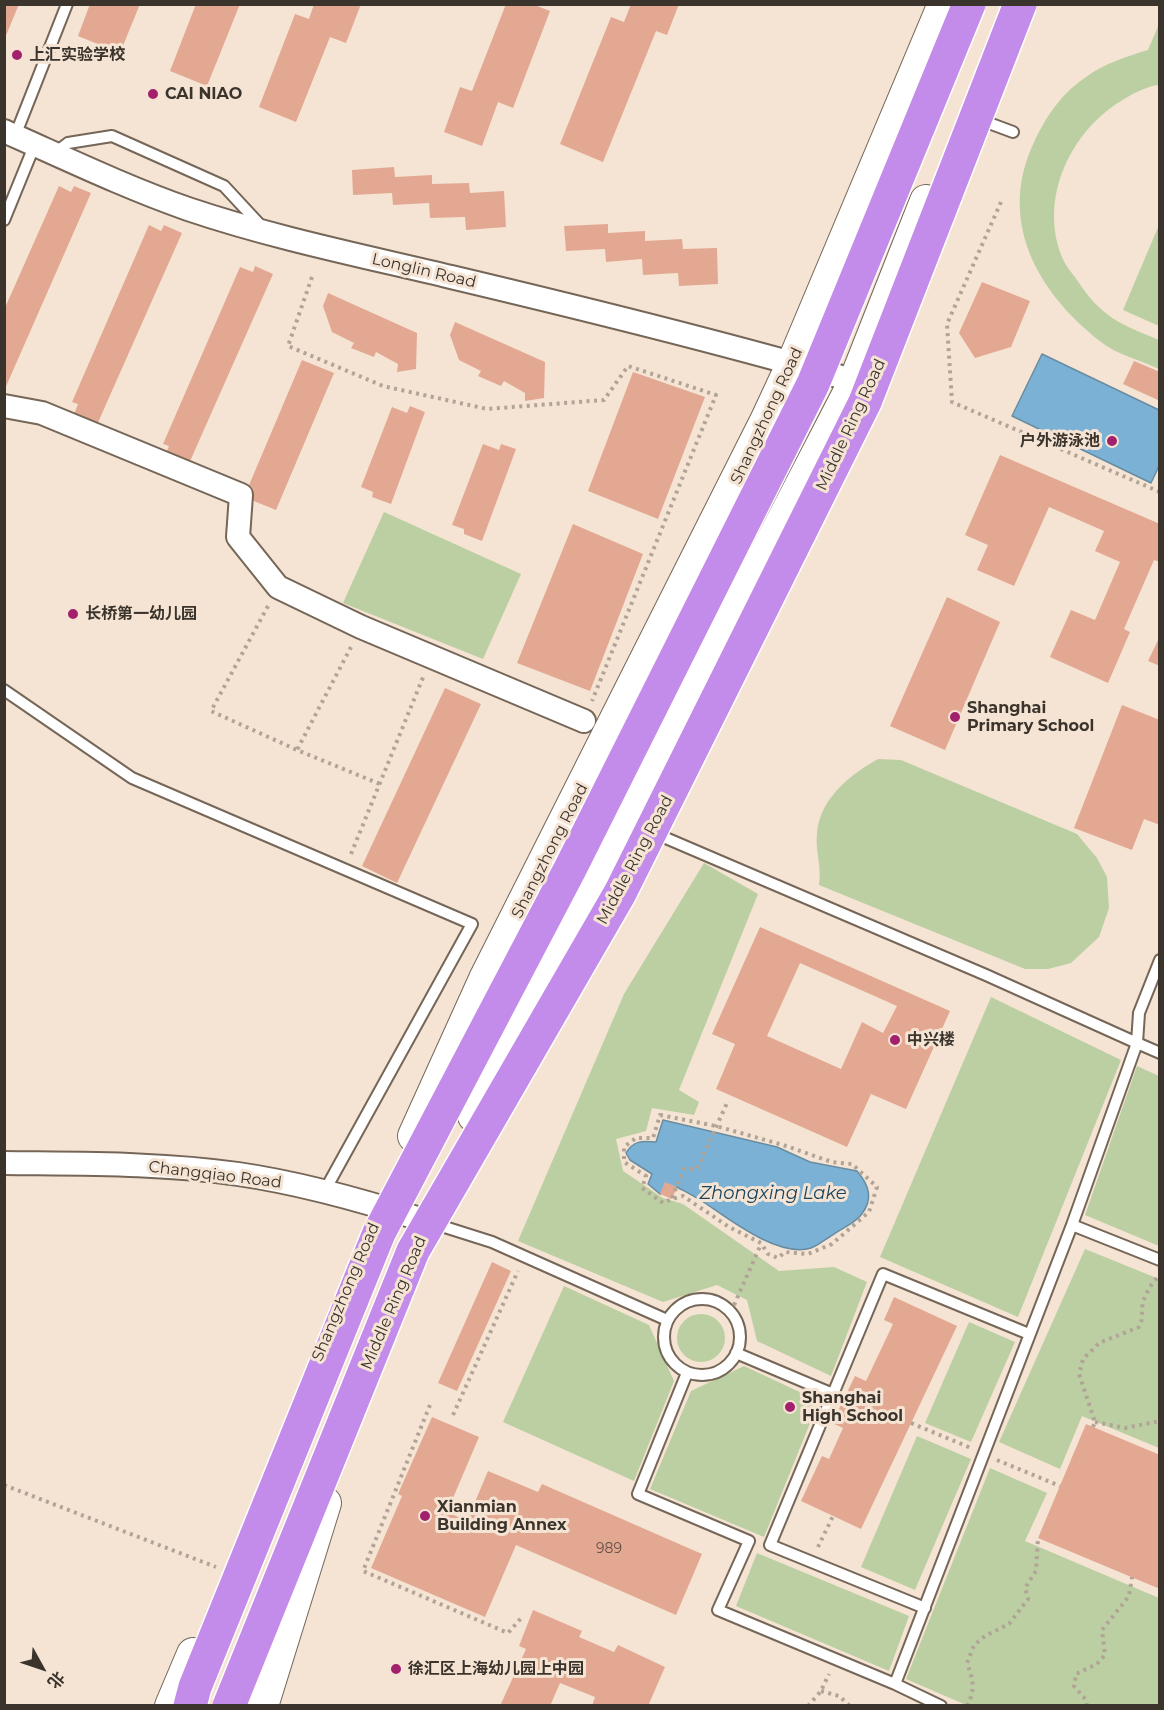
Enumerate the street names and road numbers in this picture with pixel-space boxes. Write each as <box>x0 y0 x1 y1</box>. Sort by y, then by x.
street label: Longlin Road <box>370 250 478 292</box>
street label: Shangzhong Road <box>727 345 807 487</box>
street label: Middle Ring Road <box>812 356 890 494</box>
street label: Shangzhong Road <box>508 780 592 922</box>
street label: Middle Ring Road <box>593 792 677 928</box>
street label: Changqiao Road <box>147 1157 283 1193</box>
street label: Shangzhong Road <box>308 1220 384 1364</box>
street label: Middle Ring Road <box>357 1233 431 1373</box>

